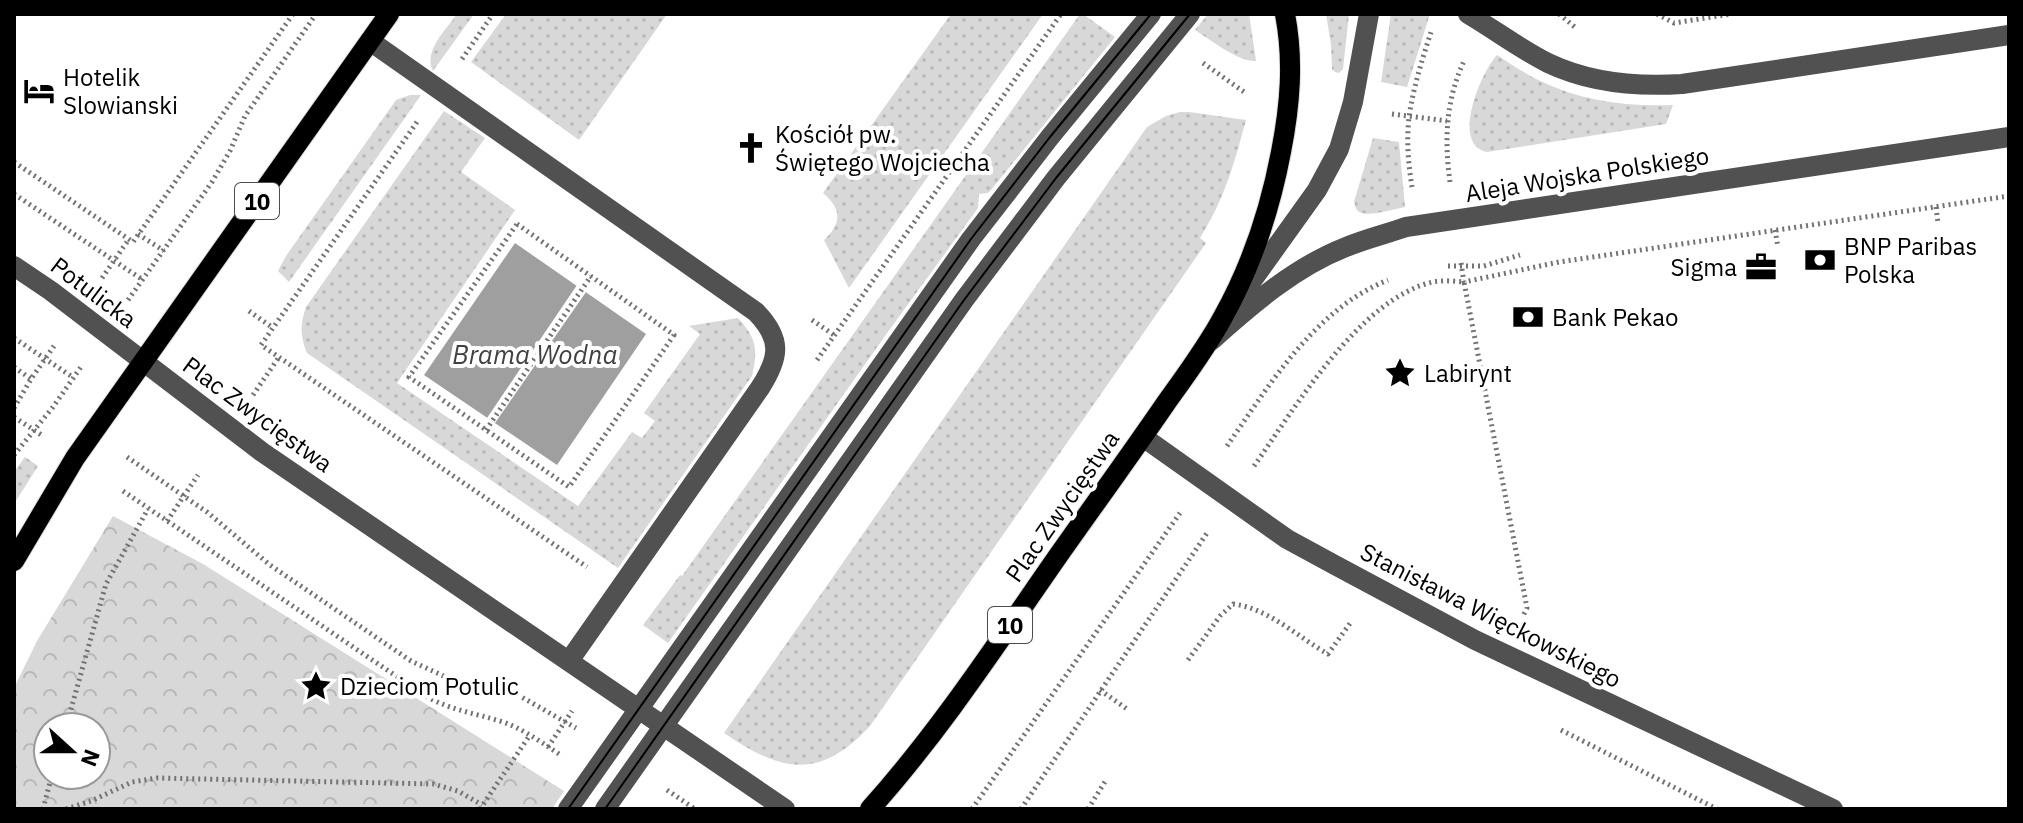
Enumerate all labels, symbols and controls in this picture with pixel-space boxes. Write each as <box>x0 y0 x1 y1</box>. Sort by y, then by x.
place label: Hotelik Slowianski <box>63 61 178 121</box>
hotel icon: Hotelik Slowianski <box>22 74 56 108</box>
place label: Kościół pw. Świętego Wojciecha <box>775 118 990 178</box>
church icon: Kościół pw. Świętego Wojciecha <box>734 131 768 165</box>
street label: Aleja Wojska Polskiego <box>1463 139 1711 209</box>
road number: 10 <box>235 183 279 219</box>
place label: BNP Paribas Polska <box>1844 230 1977 290</box>
bank icon: BNP Paribas Polska <box>1803 243 1837 277</box>
street label: Potulicka <box>45 249 144 335</box>
office icon: Sigma <box>1744 250 1778 284</box>
place label: Sigma <box>1671 251 1737 283</box>
bank icon: Bank Pekao <box>1511 300 1545 334</box>
place label: Bank Pekao <box>1552 301 1678 333</box>
water label: Brama Wodna <box>452 337 618 371</box>
street label: Plac Zwycięstwa <box>177 349 340 479</box>
place icon: Labirynt <box>1383 356 1417 390</box>
place label: Labirynt <box>1424 357 1512 389</box>
street label: Plac Zwycięstwa <box>998 424 1126 588</box>
street label: Stanisława Więckowskiego <box>1355 535 1627 695</box>
road number: 10 <box>988 607 1032 643</box>
place icon: Dzieciom Potulic <box>299 669 333 703</box>
place label: Dzieciom Potulic <box>340 670 519 702</box>
north arrow <box>32 711 112 791</box>
text: N <box>75 746 108 771</box>

